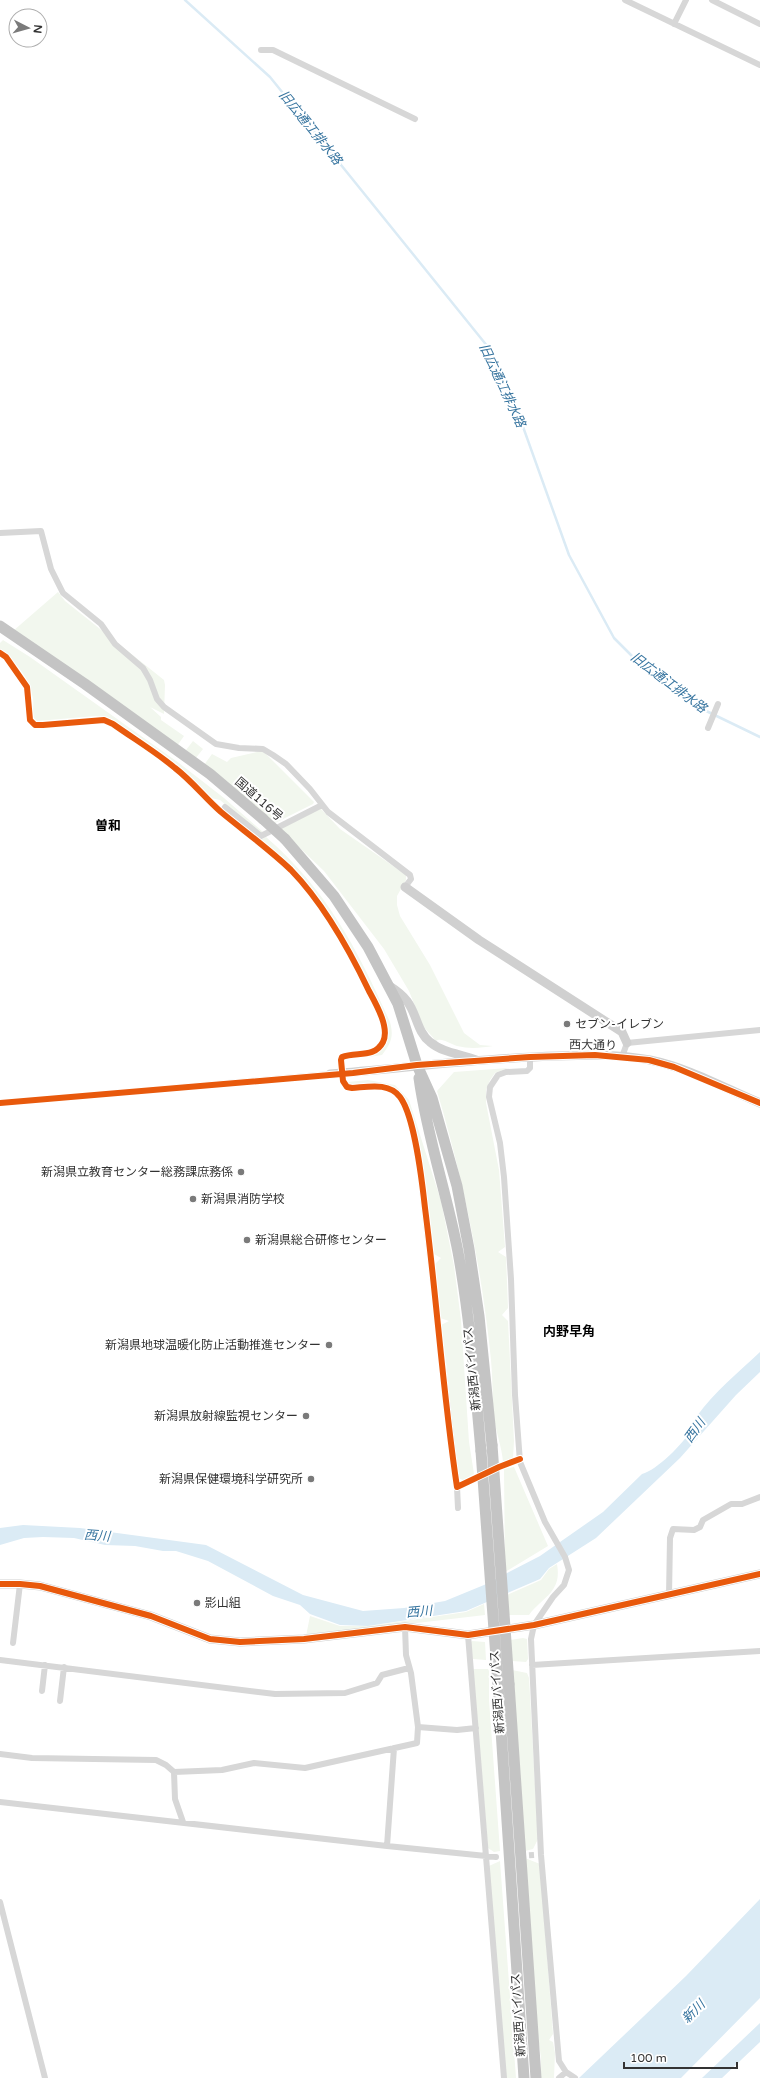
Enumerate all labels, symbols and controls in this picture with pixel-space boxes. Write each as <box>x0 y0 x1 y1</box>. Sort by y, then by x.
north arrow <box>8 8 48 48</box>
text: N <box>31 24 44 34</box>
water label: 旧広通江排水路 <box>275 87 346 169</box>
water label: 旧広通江排水路 <box>476 341 529 431</box>
water label: 旧広通江排水路 <box>627 649 710 717</box>
street label: 国道116号 <box>232 774 286 824</box>
district label: 曽和 <box>95 818 121 834</box>
place label: セブン-イレブン <box>575 1017 664 1031</box>
marker: セブン-イレブン <box>562 1019 572 1029</box>
street label: 西大通り <box>569 1038 617 1052</box>
place label: 新潟県立教育センター総務課庶務係 <box>41 1165 233 1179</box>
marker: 新潟県立教育センター総務課庶務係 <box>236 1167 246 1177</box>
place label: 新潟県消防学校 <box>201 1192 285 1206</box>
marker: 新潟県消防学校 <box>188 1194 198 1204</box>
place label: 新潟県総合研修センター <box>255 1233 387 1247</box>
marker: 新潟県総合研修センター <box>242 1235 252 1245</box>
district label: 内野早角 <box>543 1324 595 1340</box>
street label: 新潟西バイパス <box>461 1327 483 1411</box>
place label: 新潟県地球温暖化防止活動推進センター <box>105 1338 321 1352</box>
marker: 新潟県地球温暖化防止活動推進センター <box>324 1340 334 1350</box>
place label: 新潟県放射線監視センター <box>154 1409 298 1423</box>
marker: 新潟県放射線監視センター <box>301 1411 311 1421</box>
water label: 西川 <box>681 1414 710 1446</box>
place label: 新潟県保健環境科学研究所 <box>159 1472 303 1486</box>
marker: 新潟県保健環境科学研究所 <box>306 1474 316 1484</box>
water label: 西川 <box>83 1527 112 1545</box>
place label: 影山組 <box>205 1596 241 1610</box>
marker: 影山組 <box>192 1598 202 1608</box>
water label: 西川 <box>405 1603 435 1621</box>
street label: 新潟西バイパス <box>487 1650 507 1734</box>
street label: 新潟西バイパス <box>508 1973 528 2057</box>
water label: 新川 <box>679 1995 710 2027</box>
scale bar <box>624 2044 737 2070</box>
text: 100 m <box>630 2051 667 2065</box>

